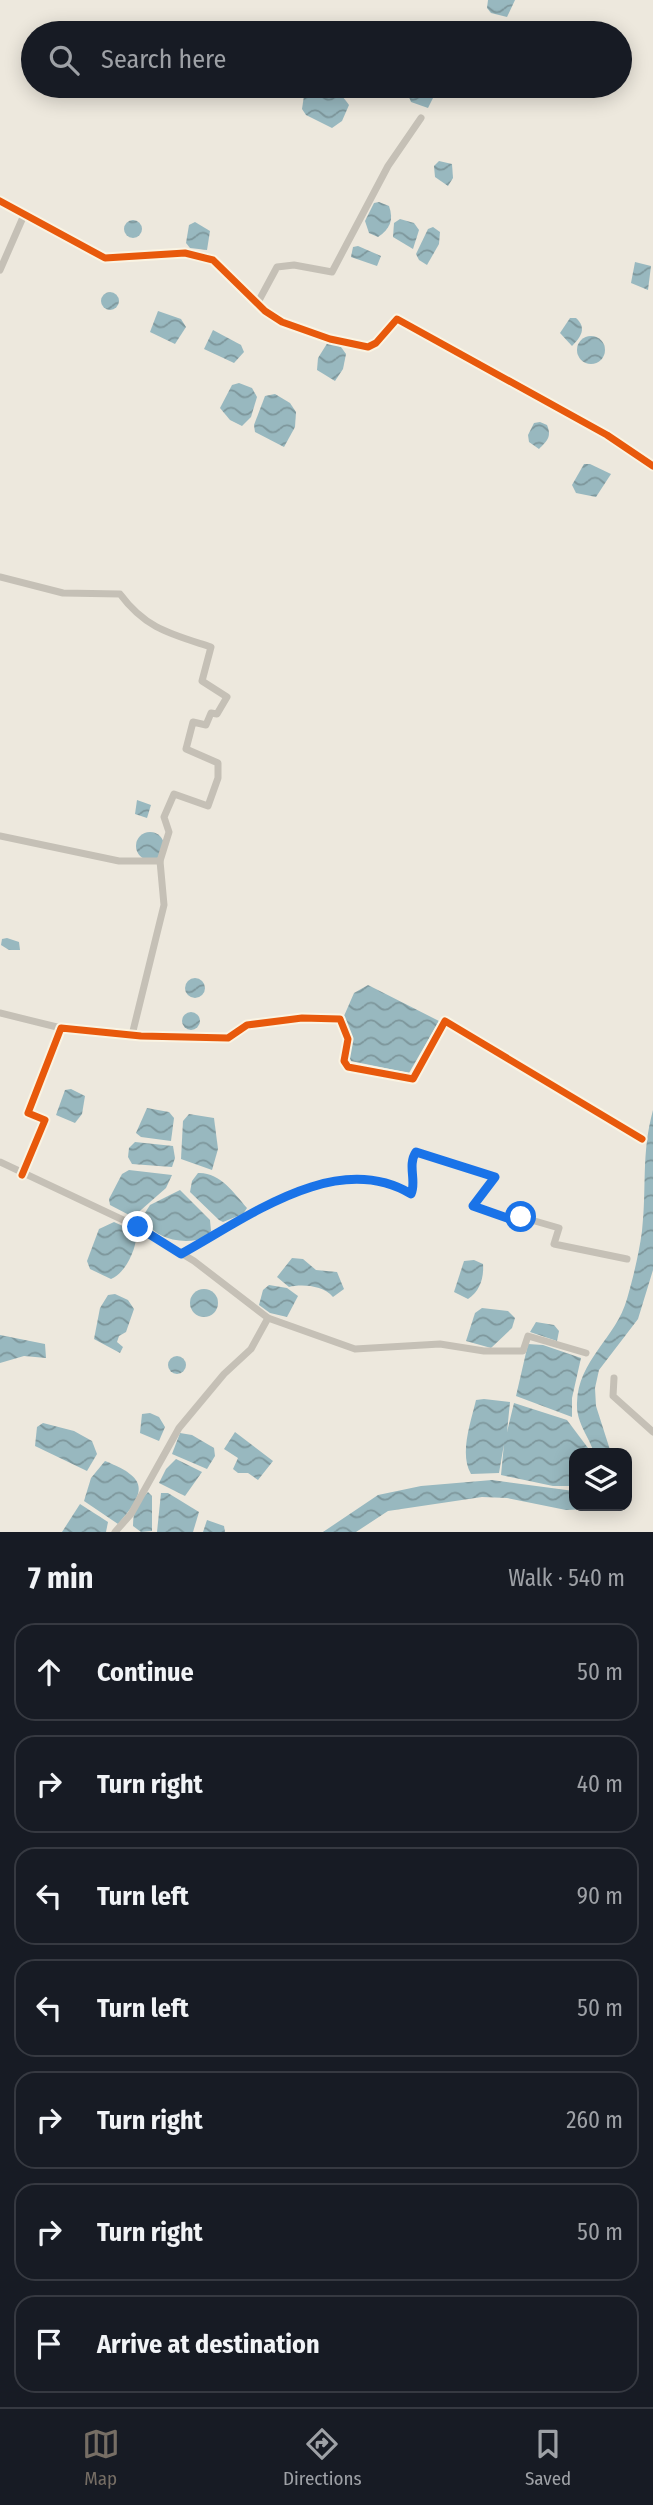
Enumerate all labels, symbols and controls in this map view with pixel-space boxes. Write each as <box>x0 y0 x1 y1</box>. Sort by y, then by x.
search box <box>21 21 632 98</box>
icon: search <box>45 41 83 79</box>
text: Search here <box>101 44 226 75</box>
route start <box>505 1201 536 1232</box>
route end <box>122 1211 153 1242</box>
map controls <box>569 1448 632 1511</box>
button: layers <box>569 1448 632 1511</box>
text: 7 min <box>28 1560 93 1596</box>
text: Walk · 540 m <box>508 1564 625 1592</box>
icon: ahead <box>30 1653 68 1691</box>
text: Continue <box>97 1657 194 1688</box>
text: 50 m <box>577 1658 623 1686</box>
icon: right <box>30 1765 68 1803</box>
text: Turn right <box>97 1769 203 1800</box>
text: 40 m <box>577 1770 623 1798</box>
icon: left <box>30 1877 68 1915</box>
text: Turn left <box>97 1881 189 1912</box>
text: 90 m <box>577 1882 623 1910</box>
icon: left <box>30 1989 68 2027</box>
text: Turn left <box>97 1993 189 2024</box>
text: 50 m <box>577 1994 623 2022</box>
icon: right <box>30 2101 68 2139</box>
text: Turn right <box>97 2105 203 2136</box>
text: 260 m <box>566 2106 623 2134</box>
icon: right <box>30 2213 68 2251</box>
text: Turn right <box>97 2217 203 2248</box>
text: 50 m <box>577 2218 623 2246</box>
icon: arrive <box>30 2325 68 2363</box>
text: Arrive at destination <box>97 2329 320 2360</box>
tab: Map <box>82 2425 120 2490</box>
tab: Directions <box>283 2425 362 2490</box>
tab: Saved <box>525 2425 571 2490</box>

